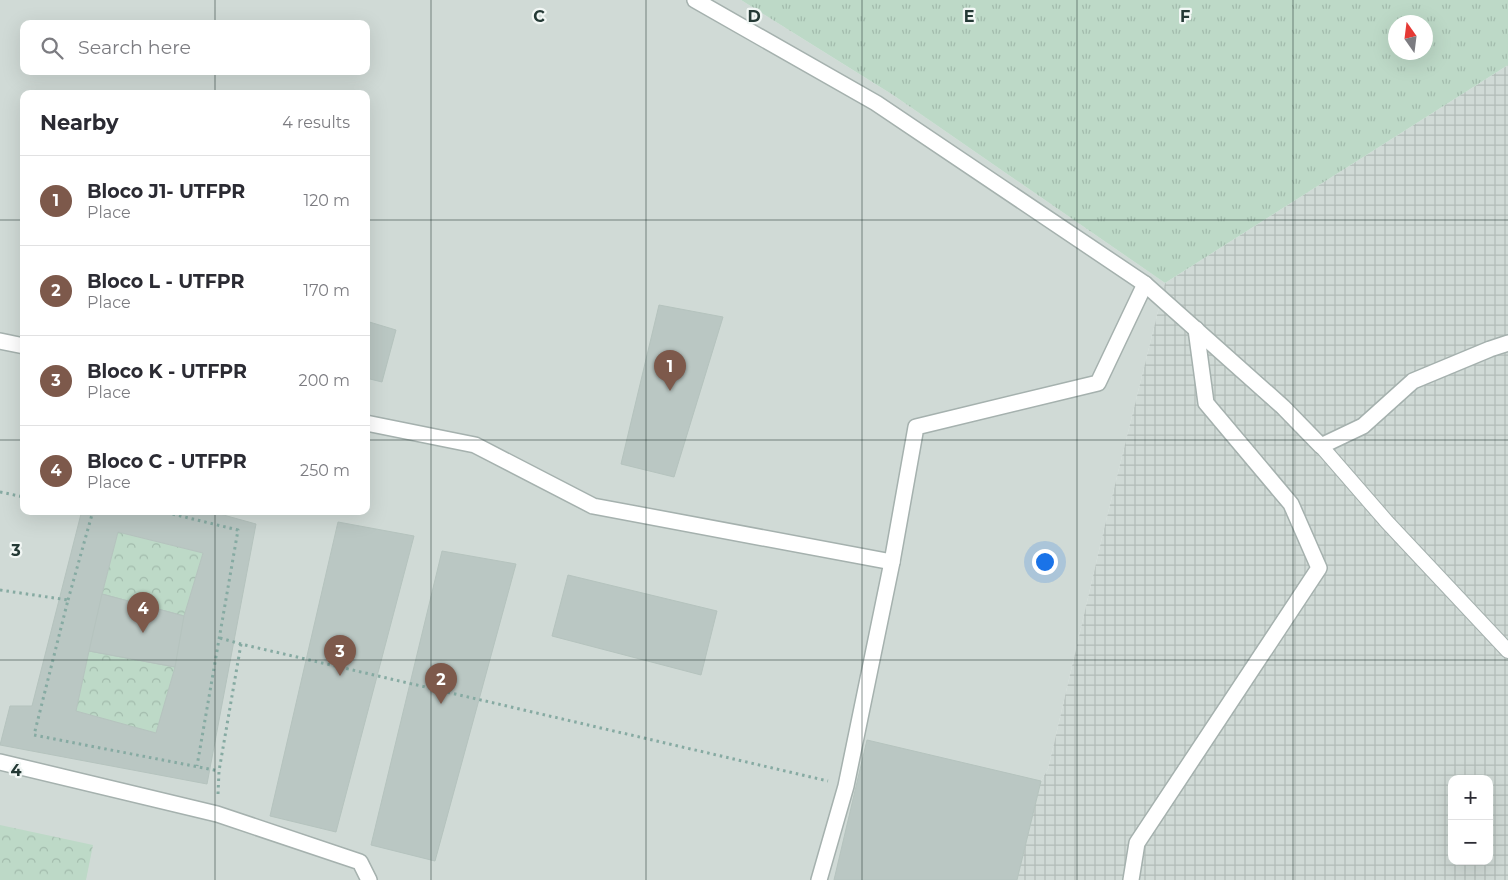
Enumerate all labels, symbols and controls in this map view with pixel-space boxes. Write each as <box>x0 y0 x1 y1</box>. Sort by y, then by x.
text: C <box>533 7 545 26</box>
text: D <box>747 7 761 26</box>
text: E <box>964 7 974 26</box>
text: F <box>1180 7 1190 26</box>
north arrow <box>1388 15 1433 60</box>
search box <box>20 20 370 75</box>
icon: search <box>38 34 66 62</box>
text: Search here <box>78 36 191 59</box>
text: Nearby <box>40 110 119 135</box>
text: 4 results <box>282 113 350 132</box>
text: Bloco J1- UTFPR <box>87 180 245 203</box>
text: 1 <box>53 191 59 210</box>
text: 120 m <box>303 191 350 210</box>
text: Place <box>87 203 131 222</box>
text: Bloco L - UTFPR <box>87 270 244 293</box>
text: 2 <box>51 281 61 300</box>
text: 170 m <box>303 281 350 300</box>
text: Place <box>87 293 131 312</box>
pin: 1 <box>654 350 686 391</box>
text: Bloco K - UTFPR <box>87 360 247 383</box>
text: 3 <box>51 371 61 390</box>
text: 200 m <box>299 371 350 390</box>
text: Place <box>87 383 131 402</box>
text: Bloco C - UTFPR <box>87 450 247 473</box>
text: 4 <box>50 461 62 480</box>
text: 250 m <box>300 461 350 480</box>
text: Place <box>87 473 131 492</box>
text: 3 <box>10 541 21 560</box>
your location <box>1032 549 1058 575</box>
pin: 4 <box>127 592 159 633</box>
pin: 3 <box>324 635 356 676</box>
pin: 2 <box>425 663 457 704</box>
text: 4 <box>10 761 22 780</box>
map controls <box>1448 775 1493 865</box>
button: + <box>1448 775 1493 820</box>
button: − <box>1448 820 1493 865</box>

